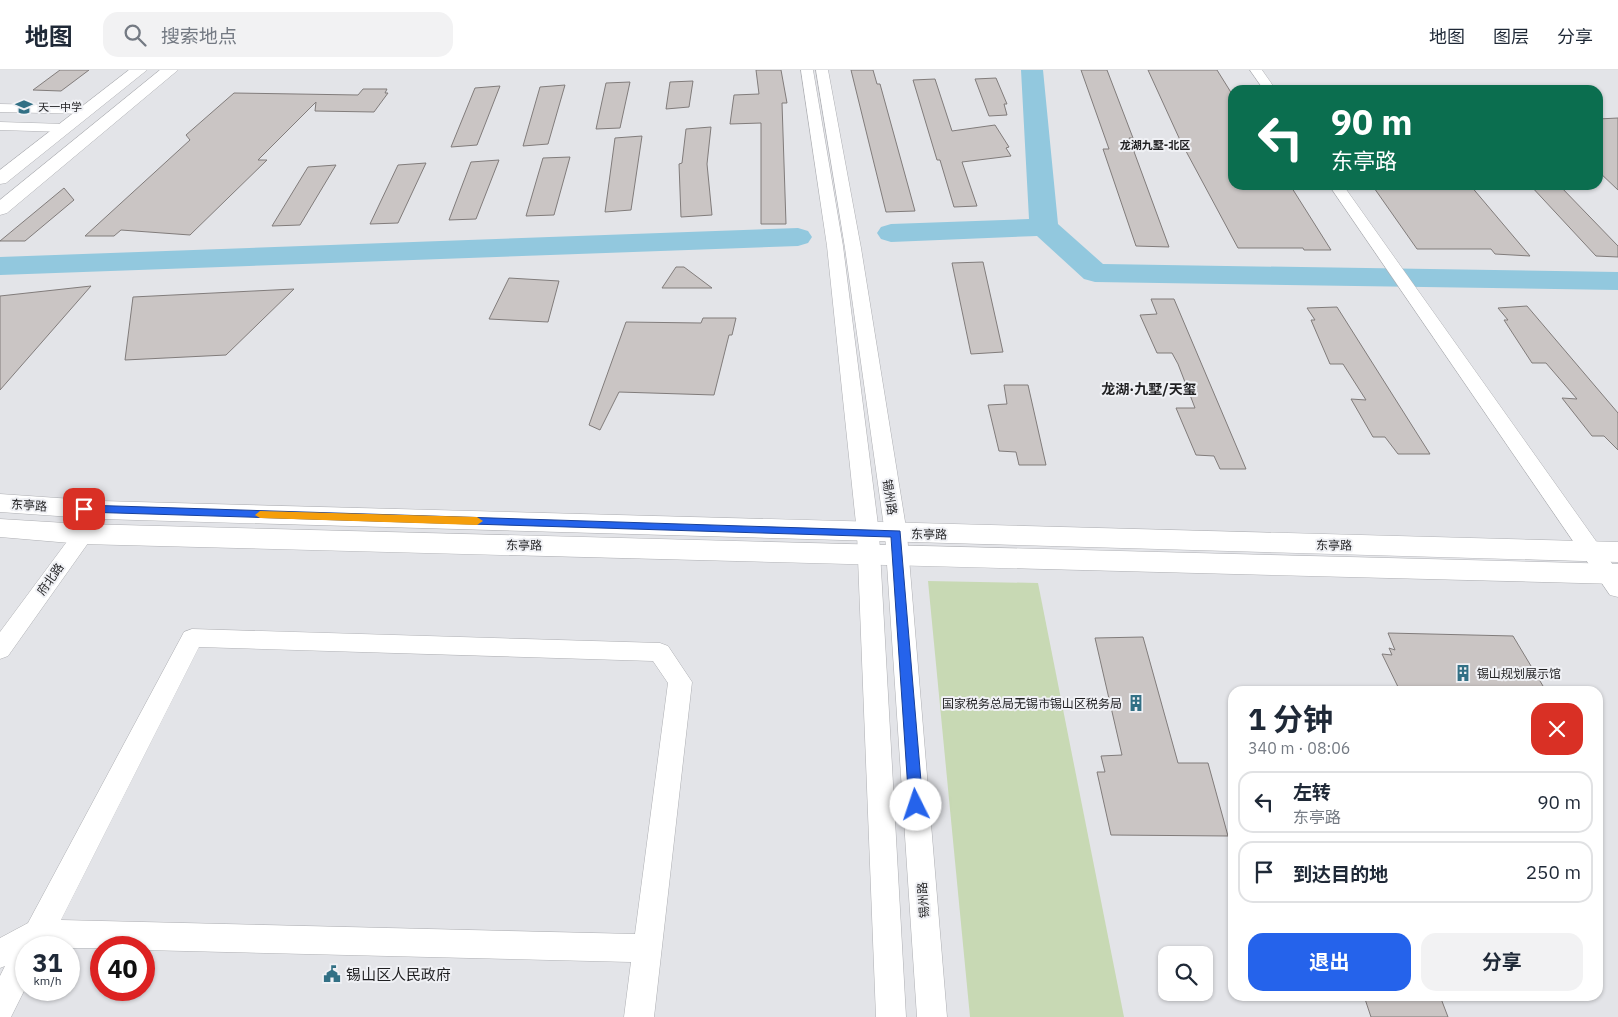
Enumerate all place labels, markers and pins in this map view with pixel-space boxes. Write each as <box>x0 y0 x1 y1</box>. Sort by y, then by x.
school or university icon: 天一中学 <box>14 97 34 117</box>
place label: 天一中学 <box>38 100 82 114</box>
pin <box>63 488 105 530</box>
building icon: 锡山规划展示馆 <box>1453 663 1473 683</box>
place label: 锡山规划展示馆 <box>1477 666 1561 681</box>
building icon: 国家税务总局无锡市锡山区税务局 <box>1126 693 1146 713</box>
place label: 国家税务总局无锡市锡山区税务局 <box>942 696 1122 711</box>
public building icon: 锡山区人民政府 <box>322 964 342 984</box>
place label: 锡山区人民政府 <box>346 965 451 984</box>

